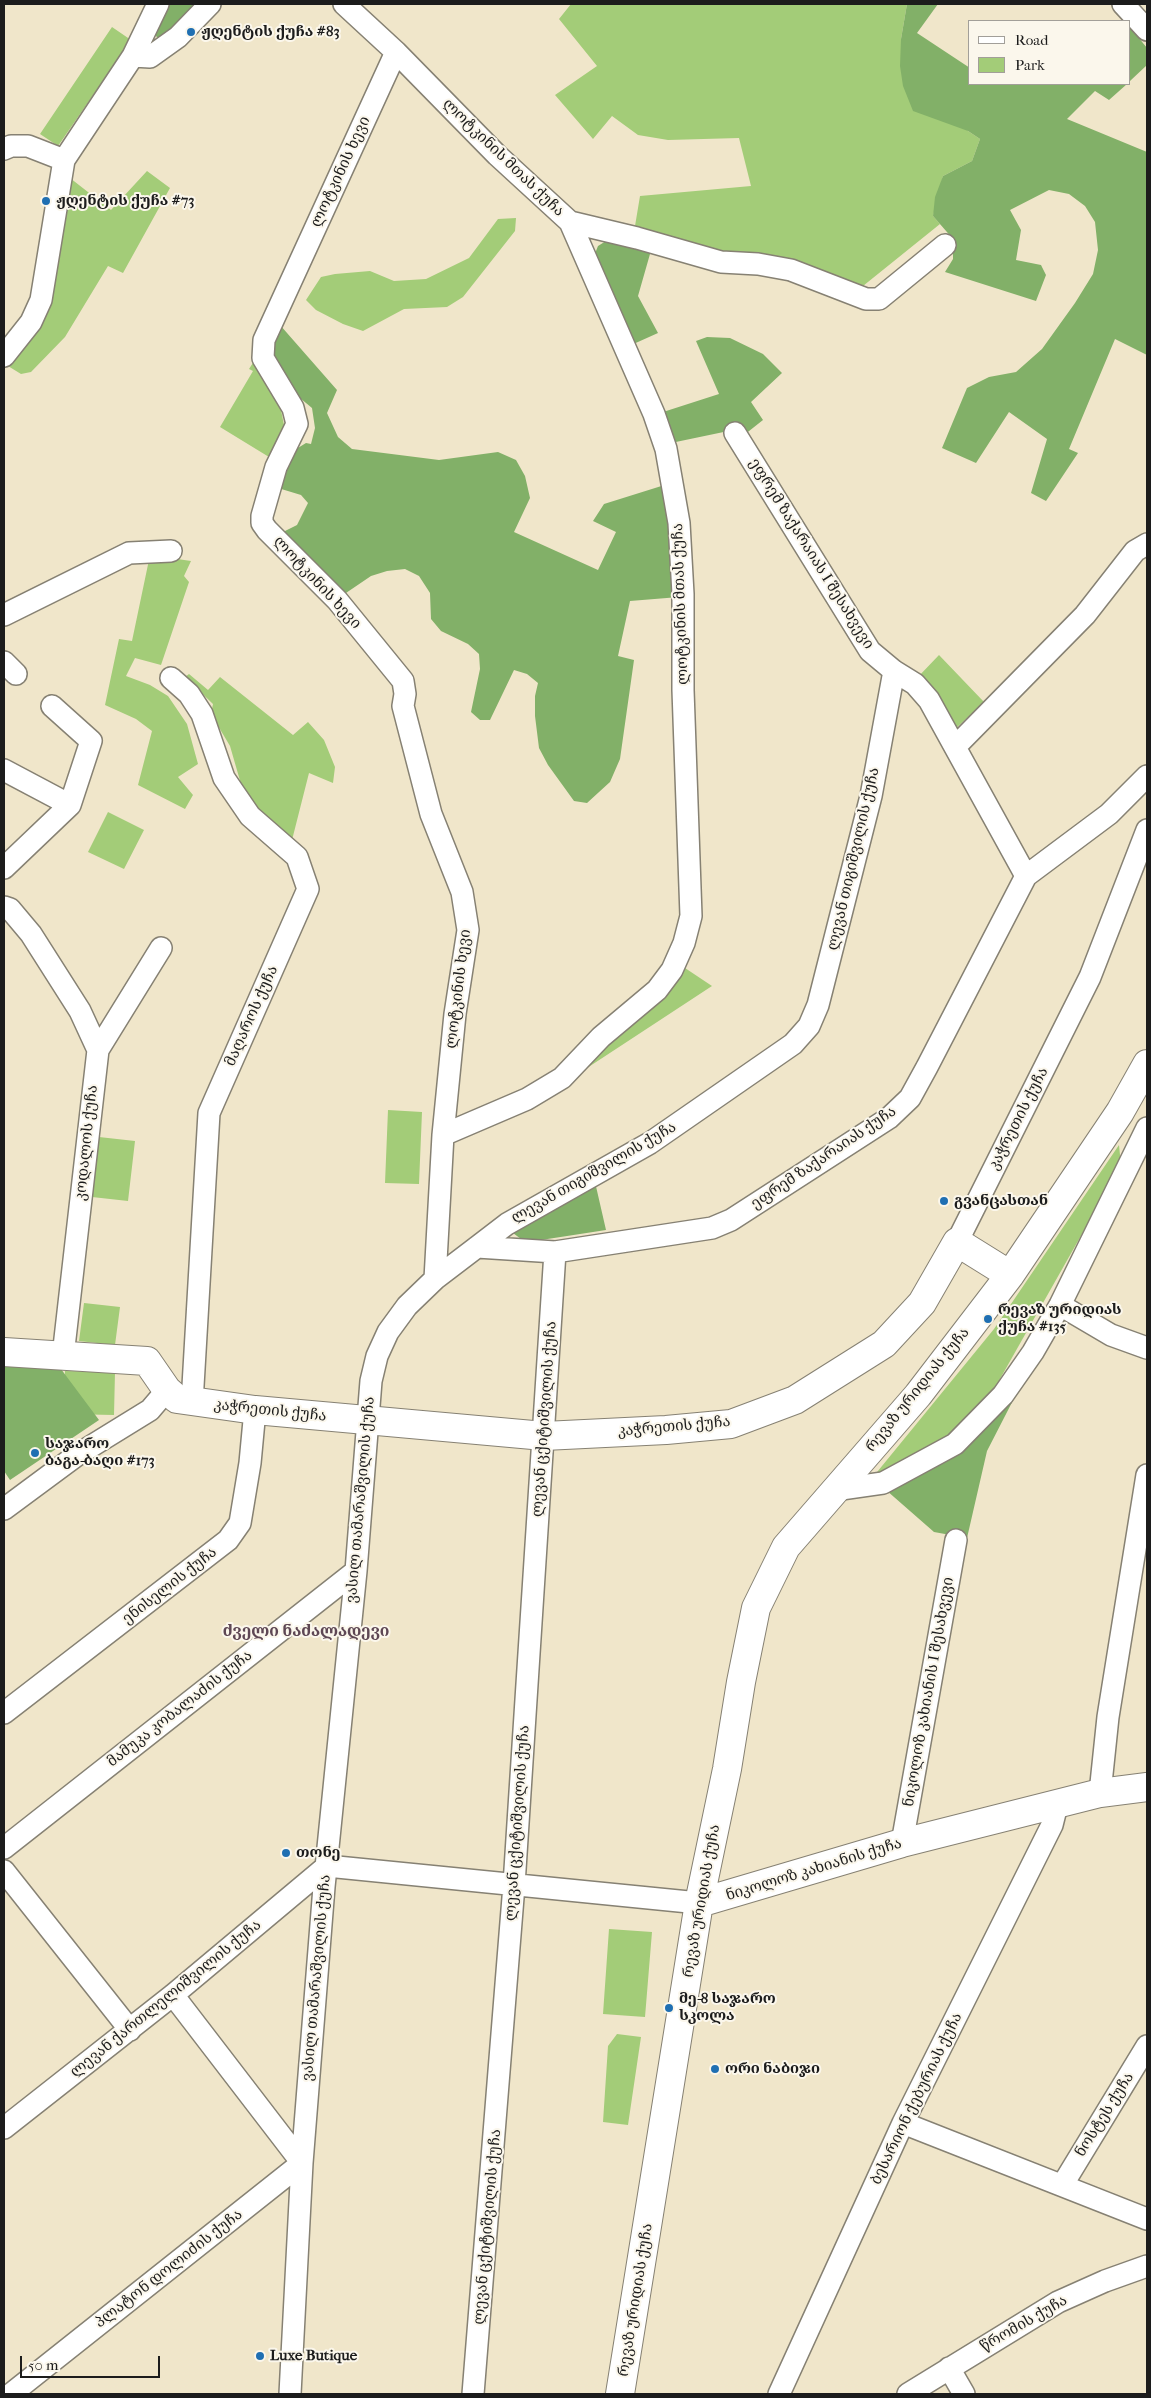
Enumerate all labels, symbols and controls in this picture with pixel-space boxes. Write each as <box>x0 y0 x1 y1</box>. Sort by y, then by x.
legend <box>968 20 1131 85</box>
place label: ჟღენტის ქუჩა #83 <box>201 23 340 41</box>
marker: ჟღენტის ქუჩა #83 <box>185 26 197 38</box>
text: Road <box>1015 31 1048 49</box>
text: Park <box>1015 56 1045 74</box>
street label: ლოტკინის მთას ქუჩა <box>438 95 568 221</box>
street label: ლოტკინის ხევი <box>307 114 375 230</box>
place label: ჟღენტის ქუჩა #73 <box>56 192 194 210</box>
marker: ჟღენტის ქუჩა #73 <box>40 195 52 207</box>
street label: ეფრემ ზაქარაიას I შესახვევი <box>745 455 877 653</box>
street label: ლოტკინის მთას ქუჩა <box>669 523 693 685</box>
street label: ლოტკინის ხევი <box>269 533 365 633</box>
street label: ლევან თიგიშვილის ქუჩა <box>824 766 884 952</box>
street label: ლოტკინის ხევი <box>443 928 475 1050</box>
street label: მაღაროს ქუჩა <box>222 963 282 1069</box>
street label: კაჭრეთის ქუჩა <box>985 1064 1053 1174</box>
street label: კოდალოს ქუჩა <box>72 1084 102 1202</box>
street label: ეფრემ ზაქარაიას ქუჩა <box>748 1103 900 1213</box>
street label: ლევან თიგიშვილის ქუჩა <box>508 1118 680 1228</box>
place label: გვანცასთან <box>954 1192 1048 1210</box>
marker: გვანცასთან <box>938 1195 950 1207</box>
place label: რევაზ ურიდიას ქუჩა #135 <box>998 1301 1121 1336</box>
marker: რევაზ ურიდიას ქუჩა #135 <box>982 1313 994 1325</box>
street label: ლევან ცქიტიშვილის ქუჩა <box>529 1320 561 1518</box>
street label: რევაზ ურიდიას ქუჩა <box>862 1324 974 1456</box>
street label: კაჭრეთის ქუჩა <box>213 1396 327 1426</box>
street label: ვასილ თამარაშვილის ქუჩა <box>343 1396 379 1604</box>
street label: კაჭრეთის ქუჩა <box>617 1413 731 1441</box>
place label: საჯარო ბაგა-ბაღი #173 <box>45 1435 155 1470</box>
marker: საჯარო ბაგა-ბაღი #173 <box>29 1447 41 1459</box>
street label: ენისელის ქუჩა <box>119 1544 221 1628</box>
street label: ნიკოლოზ კახიანის I შესახვევი <box>900 1576 958 1808</box>
district label: ძველი ნაძალადევი <box>223 1622 389 1642</box>
street label: მამუკა კობალაძის ქუჩა <box>104 1647 256 1771</box>
street label: ლევან ცქიტიშვილის ქუჩა <box>502 1724 534 1922</box>
street label: რევაზ ურიდიას ქუჩა <box>680 1823 724 1979</box>
street label: ნიკოლოზ კახიანის ქუჩა <box>724 1835 904 1905</box>
place label: თონე <box>296 1844 341 1862</box>
marker: თონე <box>280 1847 292 1859</box>
street label: ვასილ თამარაშვილის ქუჩა <box>299 1874 335 2082</box>
street label: ლევან ქართლელიშვილის ქუჩა <box>67 1916 265 2082</box>
place label: მე-8 საჯარო სკოლა <box>679 1990 776 2025</box>
marker: მე-8 საჯარო სკოლა <box>663 2002 675 2014</box>
street label: ბესარიონ ქებურიას ქუჩა <box>867 2010 967 2188</box>
place label: ორი ნაბიჯი <box>725 2060 820 2078</box>
marker: ორი ნაბიჯი <box>709 2063 721 2075</box>
street label: ნოსტეს ქუჩა <box>1072 2069 1138 2161</box>
street label: ლევან ცქიტიშვილის ქუჩა <box>470 2128 506 2326</box>
street label: პლატონ დოლიძის ქუჩა <box>92 2206 246 2332</box>
street label: რევაზ ურიდიას ქუჩა <box>615 2222 657 2378</box>
street label: წრომის ქუჩა <box>977 2292 1071 2356</box>
scale bar <box>22 2346 162 2378</box>
place label: Luxe Butique <box>270 2347 357 2365</box>
marker: Luxe Butique <box>254 2350 266 2362</box>
text: 50 m <box>28 2356 58 2374</box>

